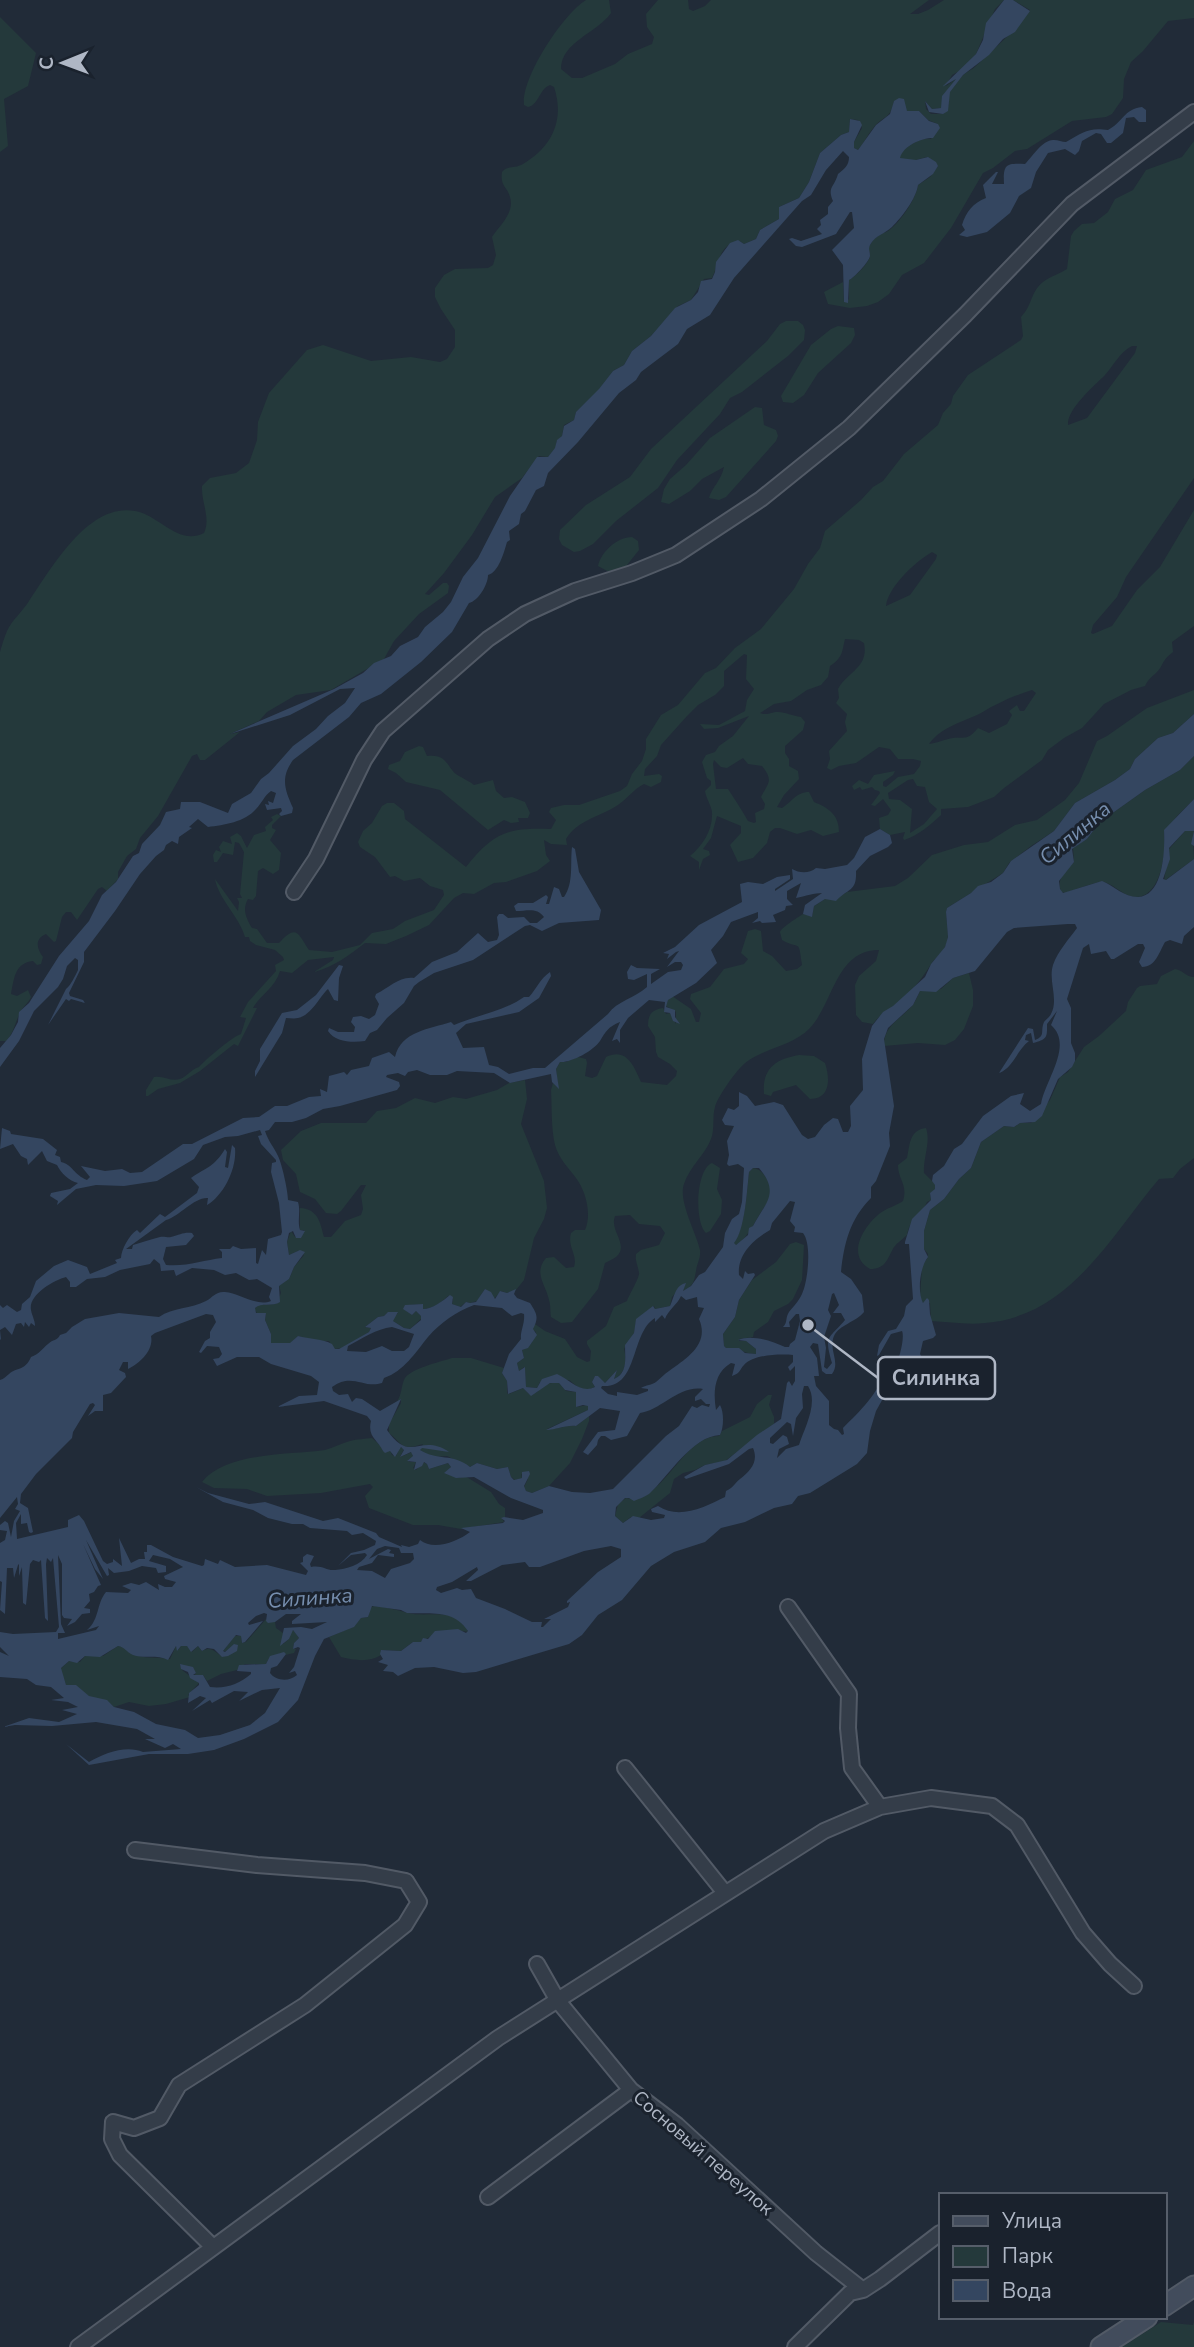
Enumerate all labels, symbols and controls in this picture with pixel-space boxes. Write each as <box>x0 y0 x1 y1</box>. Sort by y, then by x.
north arrow <box>28 28 98 98</box>
text: С <box>34 57 60 70</box>
water label: Силинка <box>1033 795 1117 871</box>
callout: Силинка <box>878 1357 995 1399</box>
text: Силинка <box>892 1364 980 1392</box>
water label: Силинка <box>266 1581 354 1615</box>
street label: Сосновый переулок <box>627 2085 779 2221</box>
legend <box>939 2193 1166 2319</box>
text: Улица <box>1001 2207 1062 2235</box>
text: Парк <box>1002 2242 1054 2270</box>
text: Вода <box>1002 2277 1052 2305</box>

